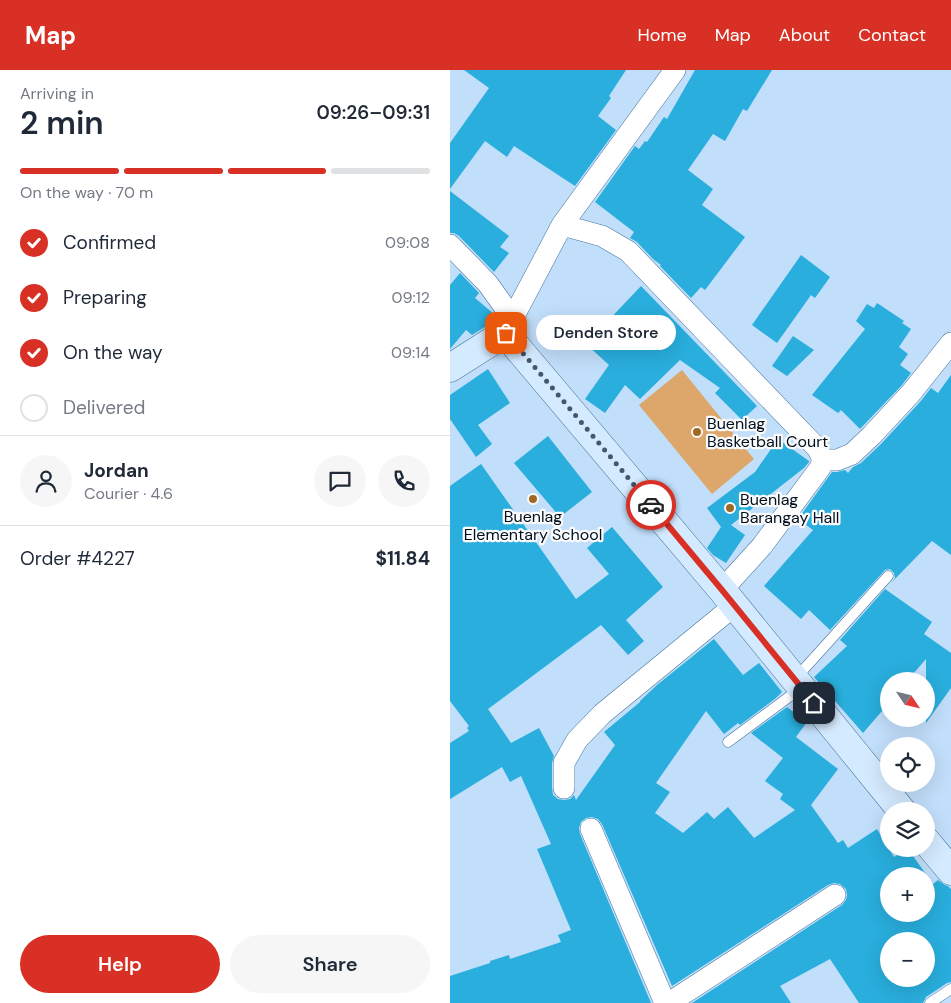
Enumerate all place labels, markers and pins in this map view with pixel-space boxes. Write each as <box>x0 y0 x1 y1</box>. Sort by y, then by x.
pin <box>485 312 527 354</box>
callout: Denden Store <box>536 316 676 350</box>
place label: Buenlag Basketball Court <box>707 413 828 452</box>
marker: Buenlag Basketball Court <box>691 426 703 438</box>
place label: Buenlag Barangay Hall <box>740 489 839 528</box>
marker: Buenlag Elementary School <box>527 493 539 505</box>
marker: Buenlag Barangay Hall <box>724 502 736 514</box>
place label: Buenlag Elementary School <box>464 506 602 545</box>
pin <box>793 682 835 724</box>

